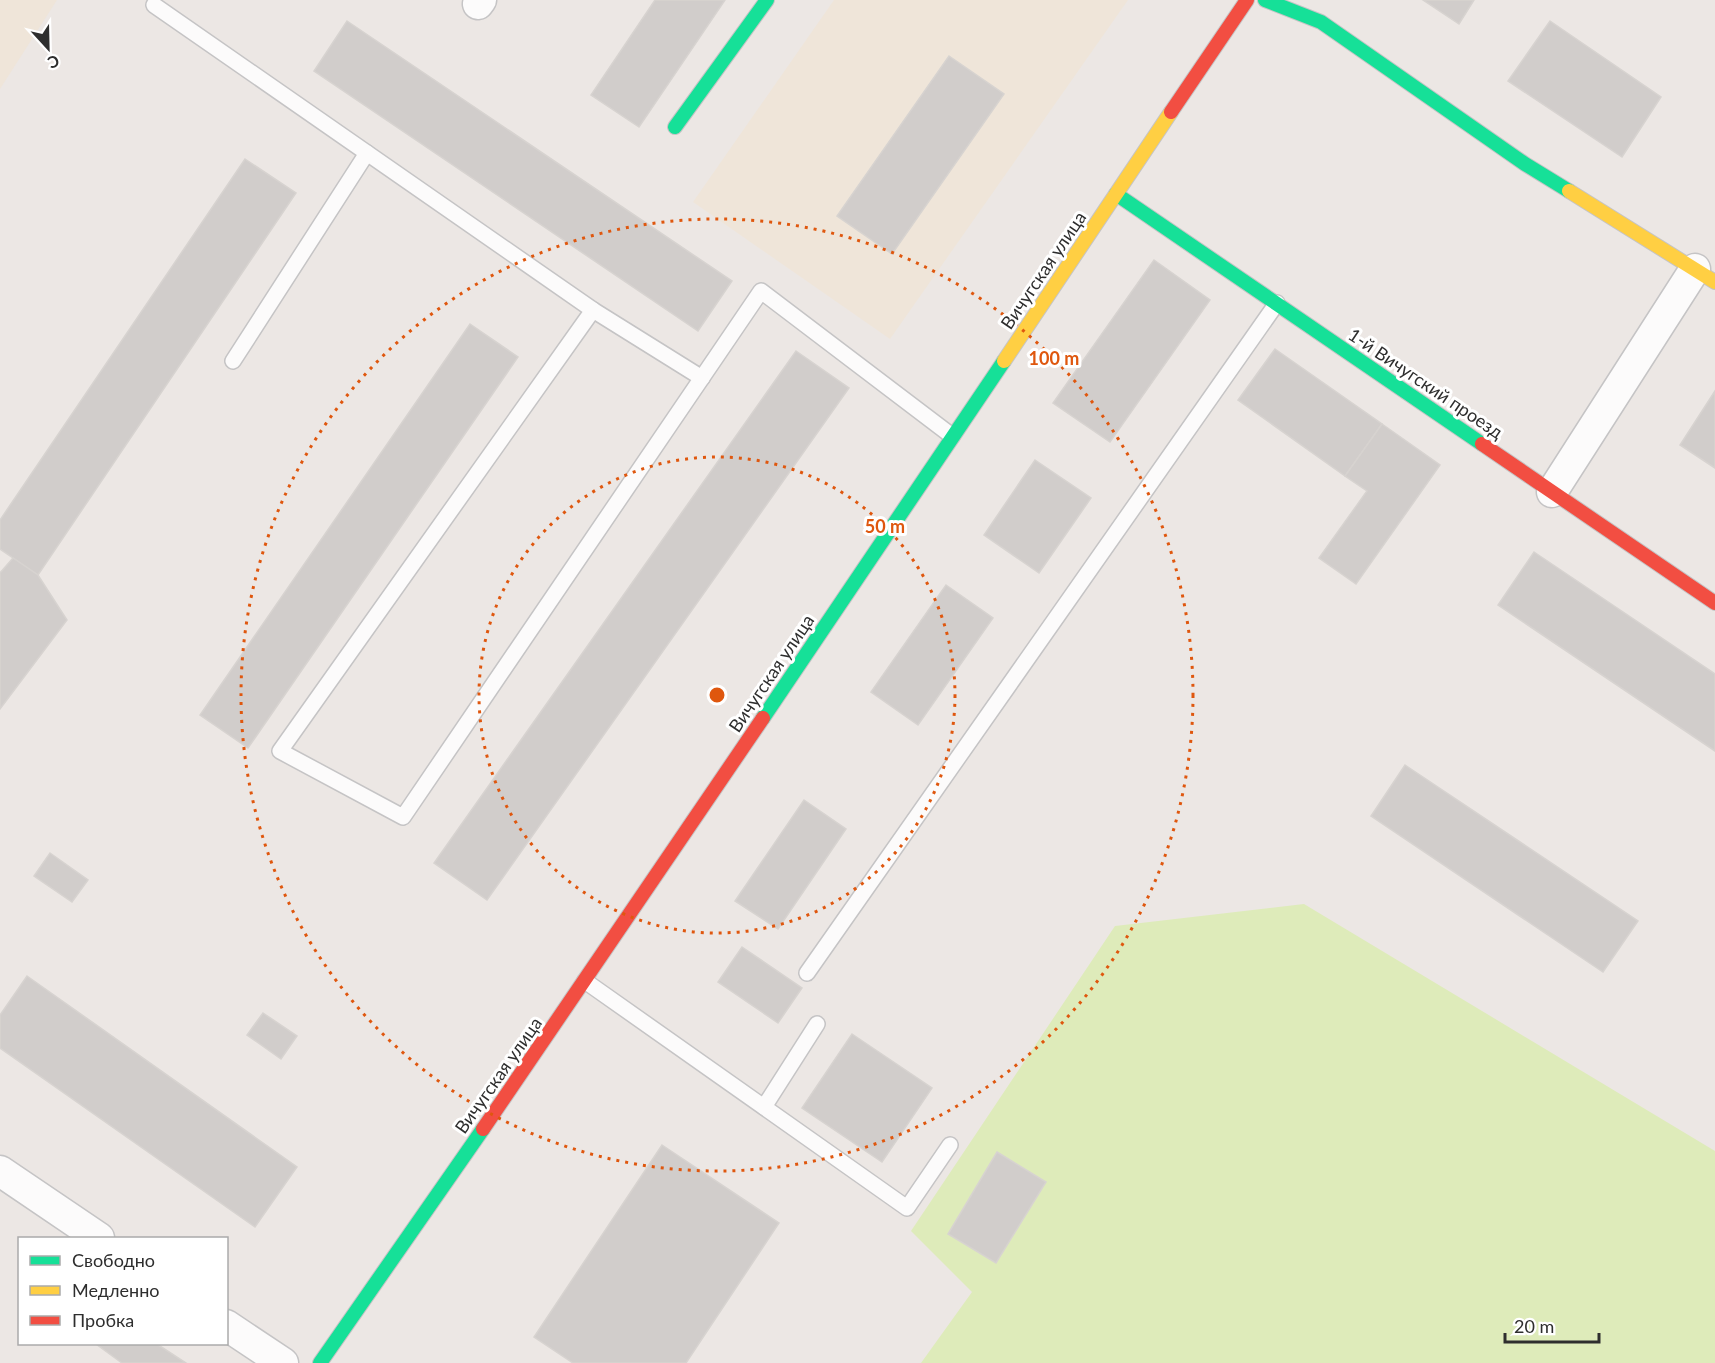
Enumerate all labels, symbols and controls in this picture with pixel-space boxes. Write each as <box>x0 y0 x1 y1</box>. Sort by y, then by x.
north arrow <box>18 18 78 78</box>
text: С <box>45 52 62 73</box>
street label: Вичугская улица <box>996 207 1090 333</box>
street label: 1-й Вичугский проезд <box>1345 323 1507 443</box>
text: 100 m <box>1029 347 1079 369</box>
text: 50 m <box>865 515 905 537</box>
street label: Вичугская улица <box>724 610 818 736</box>
centre of rings <box>707 685 727 705</box>
street label: Вичугская улица <box>450 1013 546 1137</box>
legend <box>18 1237 228 1345</box>
text: Свободно <box>72 1249 155 1271</box>
text: Медленно <box>72 1279 160 1301</box>
scale bar <box>1505 1306 1600 1344</box>
text: Пробка <box>72 1309 134 1331</box>
text: 20 m <box>1514 1315 1554 1337</box>

